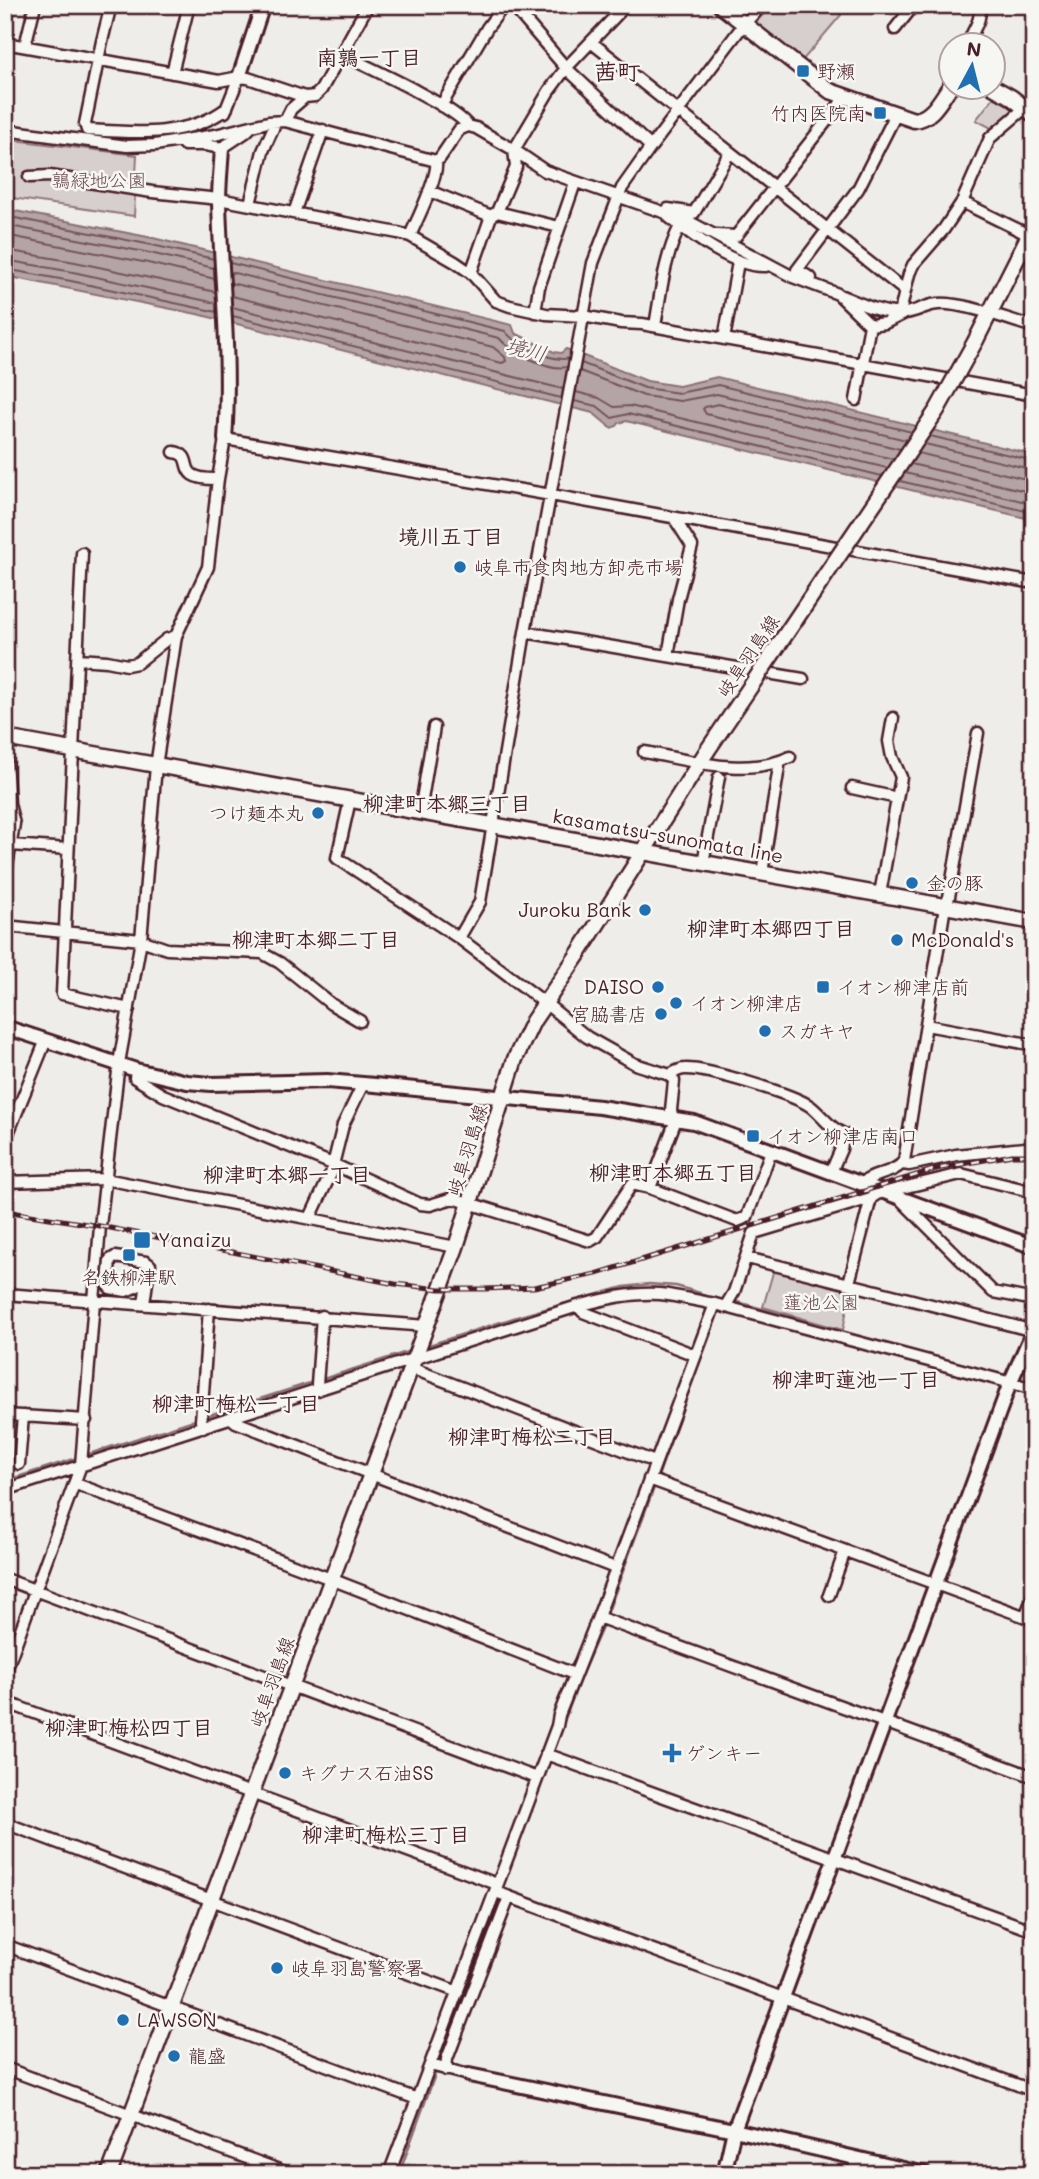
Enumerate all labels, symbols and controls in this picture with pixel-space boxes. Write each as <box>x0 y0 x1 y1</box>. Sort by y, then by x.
north arrow <box>937 32 1007 102</box>
text: N <box>965 35 983 62</box>
district label: 南鶉一丁目 <box>317 43 422 70</box>
district label: 茜町 <box>594 56 640 86</box>
place label: 野瀬 <box>817 58 855 83</box>
marker: 野瀬 <box>795 63 811 79</box>
place label: 竹内医院南 <box>771 100 866 125</box>
marker: 竹内医院南 <box>872 105 888 121</box>
park label: 鶉緑地公園 <box>51 167 147 192</box>
water label: 境川 <box>503 330 550 367</box>
district label: 境川五丁目 <box>399 522 504 549</box>
place label: 岐阜市食肉地方卸売市場 <box>474 554 683 579</box>
marker: 岐阜市食肉地方卸売市場 <box>452 559 468 575</box>
street label: 岐阜羽島線 <box>711 609 785 702</box>
district label: 柳津町本郷三丁目 <box>363 789 531 816</box>
place label: つけ麺本丸 <box>209 800 304 825</box>
street label: kasamatsu-sunomata line <box>551 803 785 868</box>
marker: つけ麺本丸 <box>310 805 326 821</box>
place label: 金の豚 <box>926 870 983 895</box>
marker: 金の豚 <box>904 875 920 891</box>
place label: Juroku Bank <box>519 897 631 922</box>
marker: Juroku Bank <box>637 902 653 918</box>
district label: 柳津町本郷四丁目 <box>687 914 855 941</box>
district label: 柳津町本郷二丁目 <box>232 925 400 952</box>
place label: McDonald's <box>911 927 1014 952</box>
marker: McDonald's <box>889 932 905 948</box>
place label: DAISO <box>584 974 644 999</box>
place label: イオン柳津店前 <box>837 974 969 999</box>
marker: DAISO <box>650 979 666 995</box>
marker: イオン柳津店前 <box>815 979 831 995</box>
place label: イオン柳津店 <box>690 990 803 1015</box>
marker: イオン柳津店 <box>668 995 684 1011</box>
place label: 宮脇書店 <box>571 1001 647 1026</box>
marker: 宮脇書店 <box>653 1006 669 1022</box>
place label: スガキヤ <box>779 1018 855 1043</box>
marker: スガキヤ <box>757 1023 773 1039</box>
street label: 岐阜羽島線 <box>441 1101 492 1199</box>
place label: イオン柳津店南口 <box>767 1123 918 1148</box>
marker: イオン柳津店南口 <box>745 1128 761 1144</box>
district label: 柳津町本郷五丁目 <box>589 1158 757 1185</box>
district label: 柳津町本郷一丁目 <box>203 1160 371 1187</box>
place label: Yanaizu <box>158 1227 231 1252</box>
marker: Yanaizu <box>132 1230 152 1250</box>
marker: 名鉄柳津駅 <box>121 1247 137 1263</box>
place label: 名鉄柳津駅 <box>81 1264 177 1289</box>
park label: 蓮池公園 <box>783 1289 859 1314</box>
district label: 柳津町蓮池一丁目 <box>772 1365 940 1392</box>
district label: 柳津町梅松一丁目 <box>152 1389 320 1416</box>
district label: 柳津町梅松二丁目 <box>448 1422 616 1449</box>
street label: 岐阜羽島線 <box>244 1633 300 1731</box>
district label: 柳津町梅松四丁目 <box>45 1713 213 1740</box>
place label: ゲンキー <box>686 1740 762 1765</box>
marker: ゲンキー <box>664 1745 680 1761</box>
place label: キグナス石油SS <box>299 1760 434 1785</box>
marker: キグナス石油SS <box>277 1765 293 1781</box>
district label: 柳津町梅松三丁目 <box>302 1820 470 1847</box>
place label: 岐阜羽島警察署 <box>291 1955 424 1980</box>
marker: 岐阜羽島警察署 <box>269 1960 285 1976</box>
place label: LAWSON <box>137 2007 217 2032</box>
marker: LAWSON <box>115 2012 131 2028</box>
place label: 龍盛 <box>188 2043 226 2068</box>
marker: 龍盛 <box>166 2048 182 2064</box>

